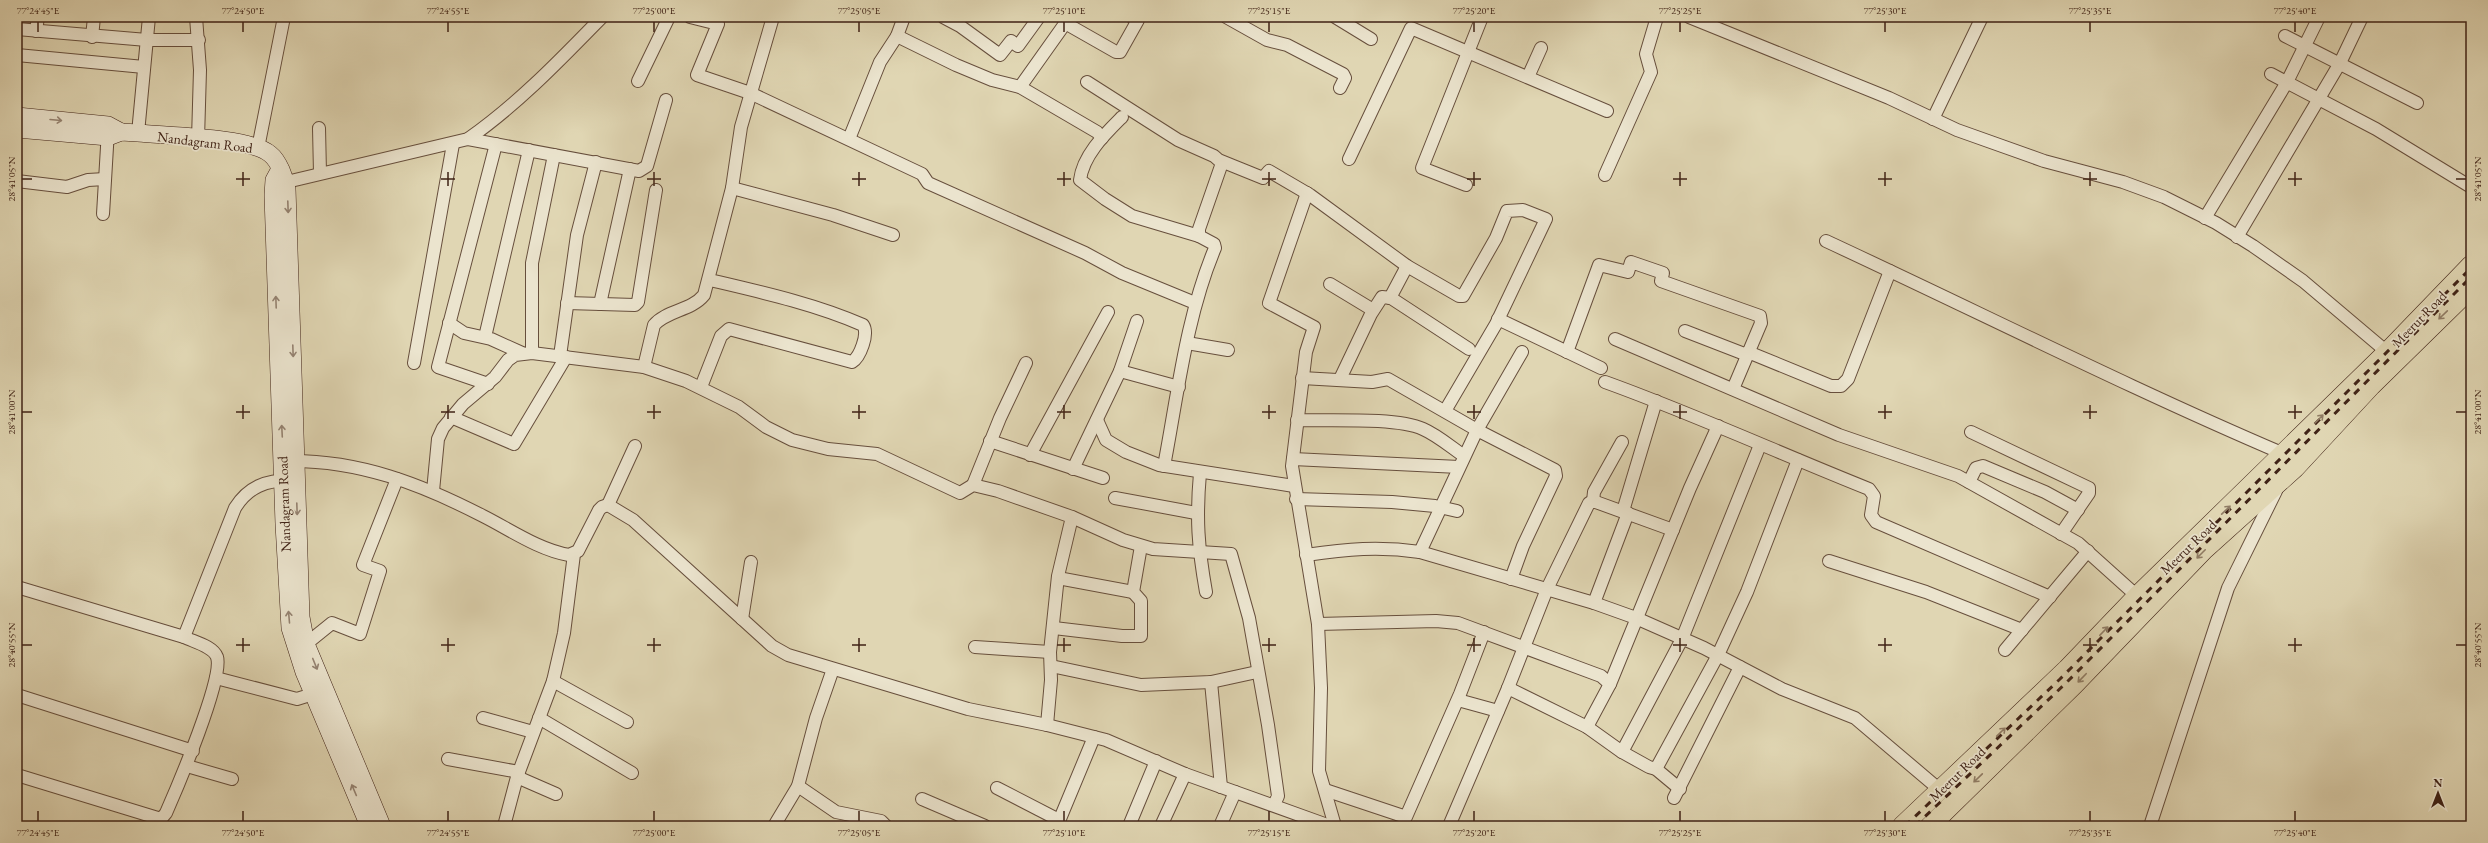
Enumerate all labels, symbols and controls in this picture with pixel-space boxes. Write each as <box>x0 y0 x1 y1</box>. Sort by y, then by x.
text: 77°24'45"E <box>17 4 60 17</box>
text: 77°24'50"E <box>222 4 265 17</box>
text: 77°24'55"E <box>427 4 470 17</box>
text: 77°25'00"E <box>633 4 676 17</box>
text: 77°25'05"E <box>838 4 881 17</box>
text: 77°25'10"E <box>1043 4 1086 17</box>
text: 77°25'15"E <box>1248 4 1291 17</box>
text: 77°25'20"E <box>1453 4 1496 17</box>
text: 77°25'25"E <box>1659 4 1702 17</box>
text: 77°25'30"E <box>1864 4 1907 17</box>
text: 77°25'35"E <box>2069 4 2112 17</box>
text: 77°25'40"E <box>2274 4 2317 17</box>
one-way arrow <box>49 116 62 123</box>
street label: Nandagram Road <box>156 127 255 157</box>
text: 28°41'05"N <box>5 156 18 201</box>
text: 28°41'05"N <box>2471 156 2484 201</box>
one-way arrow <box>284 200 292 213</box>
street label: Meerut Road <box>2388 286 2451 351</box>
one-way arrow <box>272 296 280 309</box>
one-way arrow <box>2438 310 2448 320</box>
one-way arrow <box>289 344 296 357</box>
text: 28°41'00"N <box>5 389 18 434</box>
text: 28°41'00"N <box>2471 389 2484 434</box>
one-way arrow <box>2314 414 2324 424</box>
one-way arrow <box>278 425 285 438</box>
street label: Nandagram Road <box>273 455 295 552</box>
one-way arrow <box>294 502 301 515</box>
one-way arrow <box>2221 505 2231 515</box>
street label: Meerut Road <box>2156 515 2221 578</box>
one-way arrow <box>2196 549 2206 559</box>
one-way arrow <box>285 611 293 624</box>
text: 28°40'55"N <box>5 622 18 667</box>
text: 28°40'55"N <box>2471 622 2484 667</box>
one-way arrow <box>2099 626 2108 636</box>
one-way arrow <box>311 658 319 670</box>
one-way arrow <box>2077 673 2086 683</box>
one-way arrow <box>1996 727 2006 736</box>
street label: Meerut Road <box>1925 742 1990 805</box>
one-way arrow <box>1973 773 1983 783</box>
north arrow <box>2418 773 2458 813</box>
text: N <box>2434 776 2443 790</box>
one-way arrow <box>349 785 357 797</box>
text: 77°24'45"E <box>17 826 60 839</box>
text: 77°24'50"E <box>222 826 265 839</box>
text: 77°24'55"E <box>427 826 470 839</box>
text: 77°25'00"E <box>633 826 676 839</box>
text: 77°25'05"E <box>838 826 881 839</box>
text: 77°25'10"E <box>1043 826 1086 839</box>
text: 77°25'15"E <box>1248 826 1291 839</box>
text: 77°25'20"E <box>1453 826 1496 839</box>
text: 77°25'25"E <box>1659 826 1702 839</box>
text: 77°25'30"E <box>1864 826 1907 839</box>
text: 77°25'35"E <box>2069 826 2112 839</box>
text: 77°25'40"E <box>2274 826 2317 839</box>

